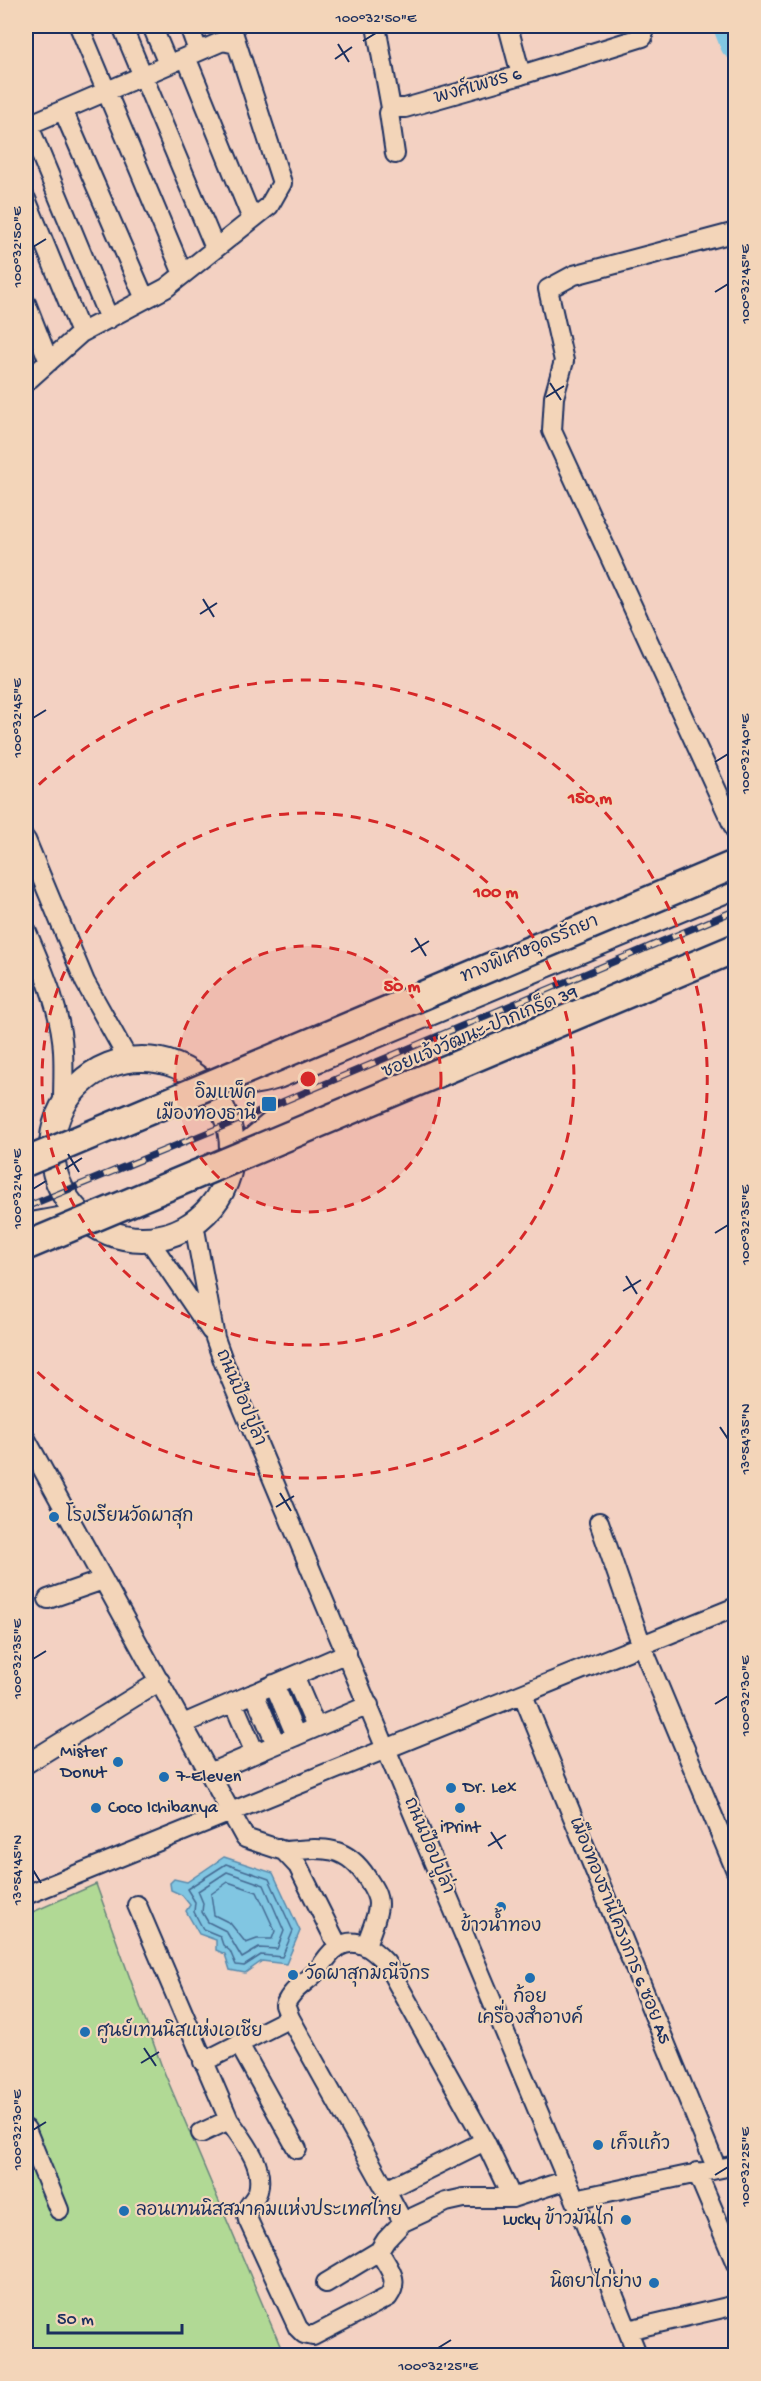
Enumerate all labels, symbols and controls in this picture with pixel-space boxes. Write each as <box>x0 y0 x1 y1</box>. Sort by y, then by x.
text: 100°32'50"E <box>335 10 417 28</box>
street label: พงศ์เพชร 6 <box>430 59 525 110</box>
text: 100°32'50"E <box>9 206 27 288</box>
text: 100°32'45"E <box>737 244 755 325</box>
text: 100°32'45"E <box>9 678 27 759</box>
text: 100°32'40"E <box>737 713 755 795</box>
text: 150 m <box>567 789 612 810</box>
text: 100 m <box>473 883 519 904</box>
street label: ทางพิเศษอุดรรัถยา <box>457 909 603 989</box>
text: 50 m <box>384 977 421 998</box>
street label: ซอยแจ้งวัฒนะ-ปากเกร็ด 39 <box>377 978 581 1084</box>
centre of rings <box>298 1069 318 1089</box>
place label: อิมแพ็ค เมืองทองธานี <box>156 1079 256 1126</box>
marker: อิมแพ็ค เมืองทองธานี <box>260 1095 278 1113</box>
text: 100°32'40"E <box>9 1148 27 1230</box>
text: 100°32'35"E <box>737 1184 755 1266</box>
street label: ถนนป๊อปปูล่า <box>209 1345 274 1450</box>
text: 13°54'35"N <box>737 1403 755 1476</box>
place label: โรงเรียนวัดผาสุก <box>66 1502 193 1529</box>
marker: โรงเรียนวัดผาสุก <box>47 1510 61 1524</box>
text: 100°32'35"E <box>9 1618 27 1700</box>
text: 100°32'30"E <box>737 1655 755 1737</box>
place label: Mister Donut <box>60 1742 108 1784</box>
marker: Mister Donut <box>111 1755 125 1769</box>
place label: 7-Eleven <box>175 1767 242 1788</box>
marker: 7-Eleven <box>157 1770 171 1784</box>
place label: Dr. Lex <box>462 1778 517 1799</box>
marker: Dr. Lex <box>444 1781 458 1795</box>
street label: ถนนป๊อปปูล่า <box>397 1793 462 1898</box>
place label: Coco Ichibanya <box>108 1798 219 1819</box>
marker: Coco Ichibanya <box>89 1801 103 1815</box>
marker: iPrint <box>453 1801 467 1815</box>
street label: เมืองทองธานีโครงการ 6 ซอย A5 <box>564 1813 679 2048</box>
place label: iPrint <box>440 1818 482 1839</box>
text: 13°54'45"N <box>9 1835 27 1906</box>
marker: ข้าวน้ำทอง <box>494 1900 508 1914</box>
place label: ข้าวน้ำทอง <box>461 1908 541 1938</box>
place label: วัดผาสุกมณีจักร <box>305 1961 430 1987</box>
marker: วัดผาสุกมณีจักร <box>286 1968 300 1982</box>
marker: ก้อย เครื่องสำอางค์ <box>523 1971 537 1985</box>
place label: ก้อย เครื่องสำอางค์ <box>477 1984 583 2030</box>
place label: ศูนย์เทนนิสแห่งเอเชีย <box>97 2017 263 2044</box>
marker: ศูนย์เทนนิสแห่งเอเชีย <box>78 2025 92 2039</box>
text: 100°32'30"E <box>9 2089 27 2171</box>
text: 100°32'25"E <box>737 2127 755 2208</box>
place label: เก็จแก้ว <box>610 2130 670 2156</box>
marker: เก็จแก้ว <box>591 2138 605 2152</box>
place label: ลอนเทนนิสสมาคมแห่งประเทศไทย <box>136 2196 402 2222</box>
marker: ลอนเทนนิสสมาคมแห่งประเทศไทย <box>117 2204 131 2218</box>
place label: Lucky ข้าวมันไก่ <box>503 2205 614 2231</box>
marker: Lucky ข้าวมันไก่ <box>619 2213 633 2227</box>
place label: นิตยาไก่ย่าง <box>550 2268 642 2294</box>
marker: นิตยาไก่ย่าง <box>647 2276 661 2290</box>
scale bar <box>48 2297 182 2335</box>
text: 50 m <box>57 2310 94 2331</box>
text: 100°32'25"E <box>397 2358 478 2376</box>

